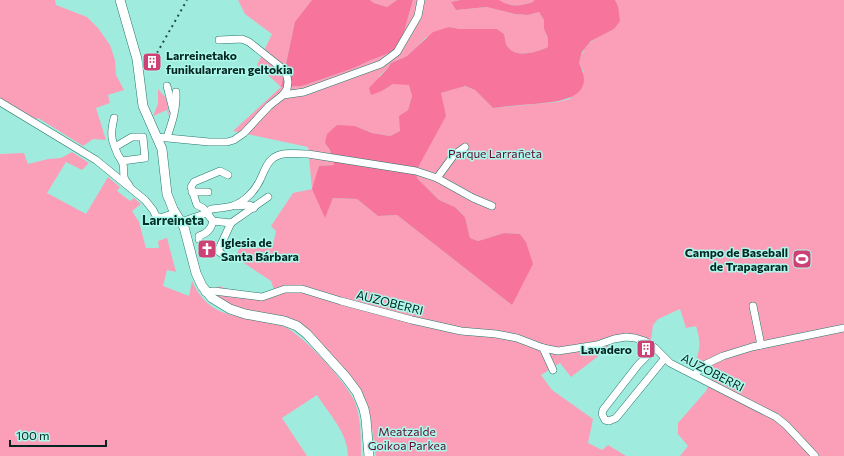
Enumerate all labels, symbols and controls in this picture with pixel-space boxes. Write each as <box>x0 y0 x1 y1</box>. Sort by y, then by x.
place label: Larreinetako funikularraren geltokia <box>166 48 293 76</box>
building icon: Larreinetako funikularraren geltokia <box>141 51 163 73</box>
park label: Parque Larrañeta <box>448 146 542 160</box>
district label: Larreineta <box>142 212 204 228</box>
place label: Iglesia de Santa Bárbara <box>221 235 299 263</box>
church icon: Iglesia de Santa Bárbara <box>196 238 218 260</box>
place label: Campo de Baseball de Trapagaran <box>685 245 788 273</box>
sports icon: Campo de Baseball de Trapagaran <box>791 248 813 270</box>
street label: AUZOBERRI <box>355 287 425 317</box>
building icon: Lavadero <box>635 338 657 360</box>
place label: Lavadero <box>581 342 632 356</box>
street label: AUZOBERRI <box>679 350 747 394</box>
scale bar <box>10 422 106 448</box>
park label: Meatzalde Goikoa Parkea <box>368 424 446 452</box>
text: 100 m <box>16 428 50 442</box>

